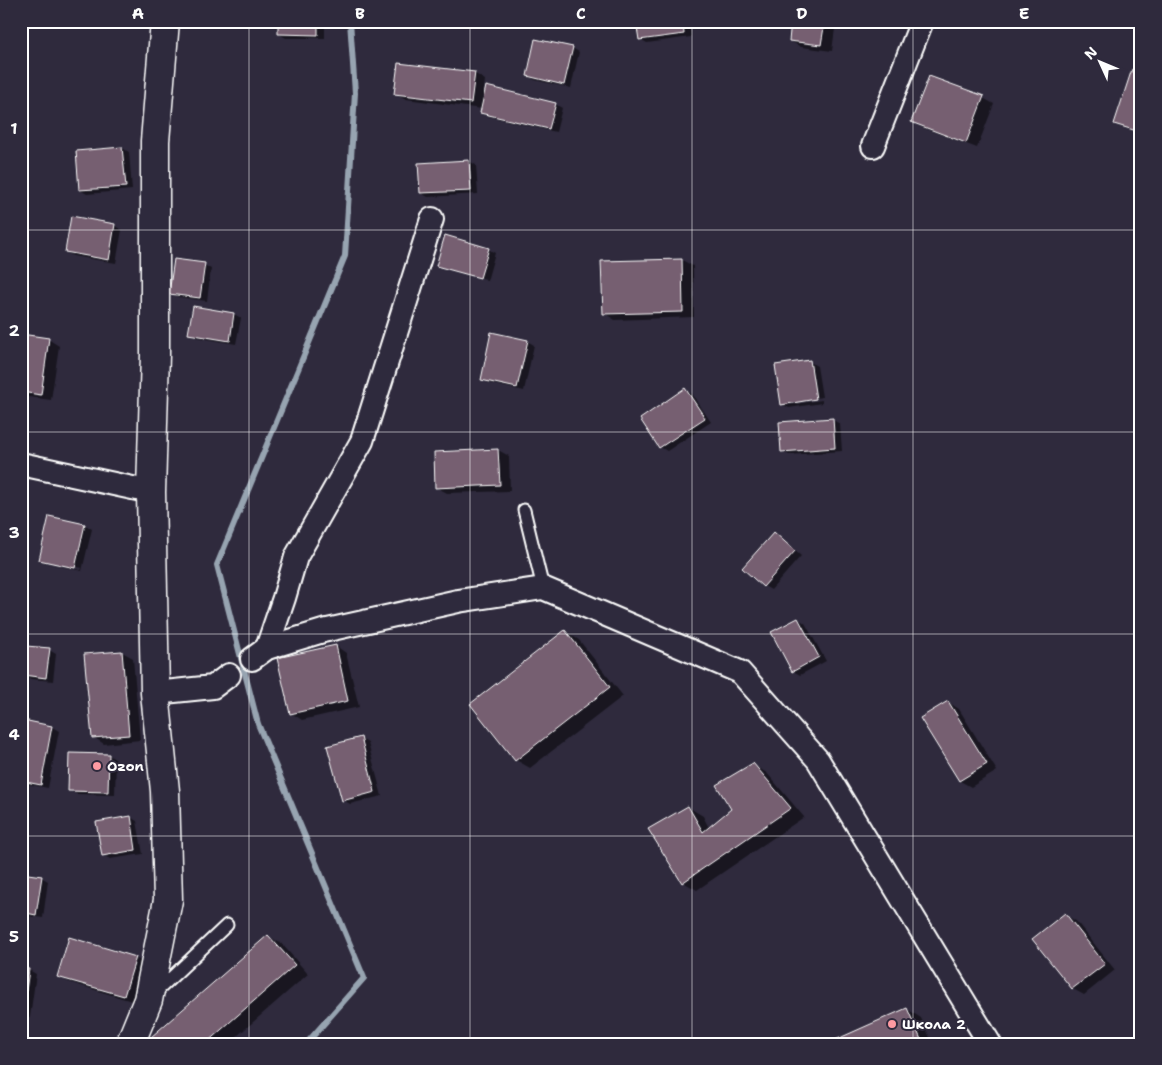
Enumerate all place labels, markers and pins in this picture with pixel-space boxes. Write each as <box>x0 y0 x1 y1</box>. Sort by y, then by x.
place label: Ozon <box>107 757 144 775</box>
marker: Ozon <box>91 760 103 772</box>
place label: Школа 2 <box>902 1015 966 1033</box>
marker: Школа 2 <box>886 1018 898 1030</box>

